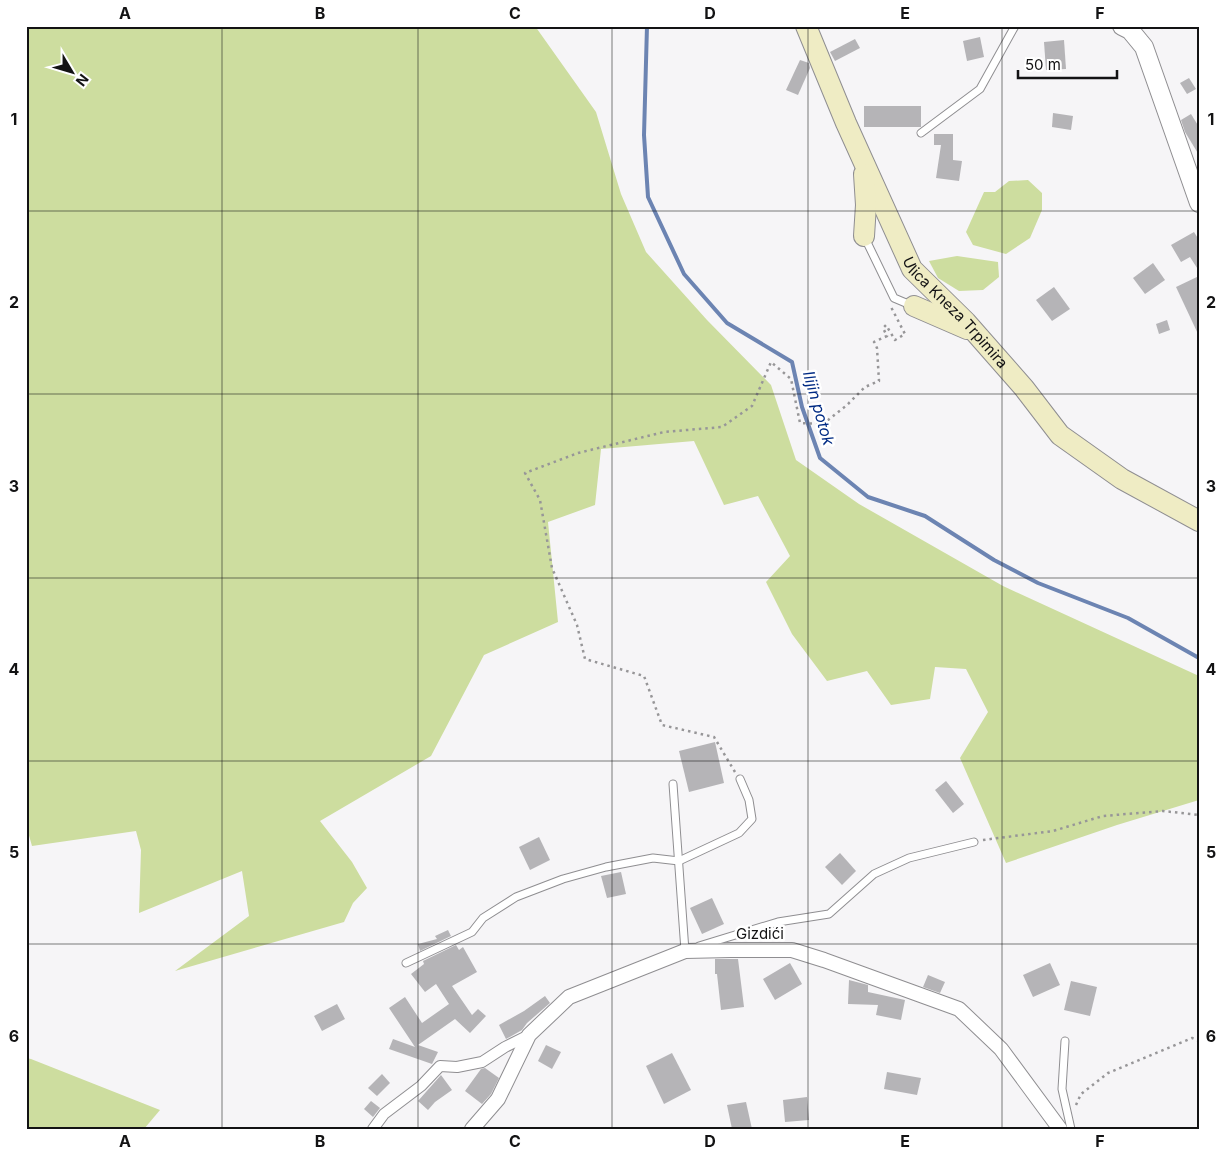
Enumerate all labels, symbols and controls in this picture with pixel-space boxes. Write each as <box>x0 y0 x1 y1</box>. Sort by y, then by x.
text: A <box>119 3 131 23</box>
text: B <box>315 3 325 23</box>
text: C <box>509 3 521 23</box>
text: D <box>704 3 716 23</box>
text: E <box>900 3 910 23</box>
text: F <box>1095 3 1105 23</box>
north arrow <box>48 48 98 98</box>
scale bar <box>1018 48 1116 80</box>
text: 50 m <box>1025 55 1061 74</box>
text: N <box>73 71 93 90</box>
text: 1 <box>11 109 17 129</box>
text: 1 <box>1208 109 1214 129</box>
street label: Ulica Kneza Trpimira <box>899 253 1012 372</box>
text: 2 <box>9 292 19 312</box>
text: 2 <box>1206 292 1216 312</box>
water label: Ilijin potok <box>799 368 839 448</box>
text: 3 <box>9 476 19 496</box>
text: 3 <box>1206 476 1216 496</box>
text: 4 <box>9 659 20 679</box>
text: 4 <box>1206 659 1217 679</box>
text: 5 <box>9 842 19 862</box>
text: 5 <box>1206 842 1216 862</box>
street label: Gizdići <box>736 924 784 943</box>
text: 6 <box>9 1026 19 1046</box>
text: 6 <box>1206 1026 1216 1046</box>
text: A <box>119 1131 131 1151</box>
text: B <box>315 1131 325 1151</box>
text: C <box>509 1131 521 1151</box>
text: D <box>704 1131 716 1151</box>
text: E <box>900 1131 910 1151</box>
text: F <box>1095 1131 1105 1151</box>

